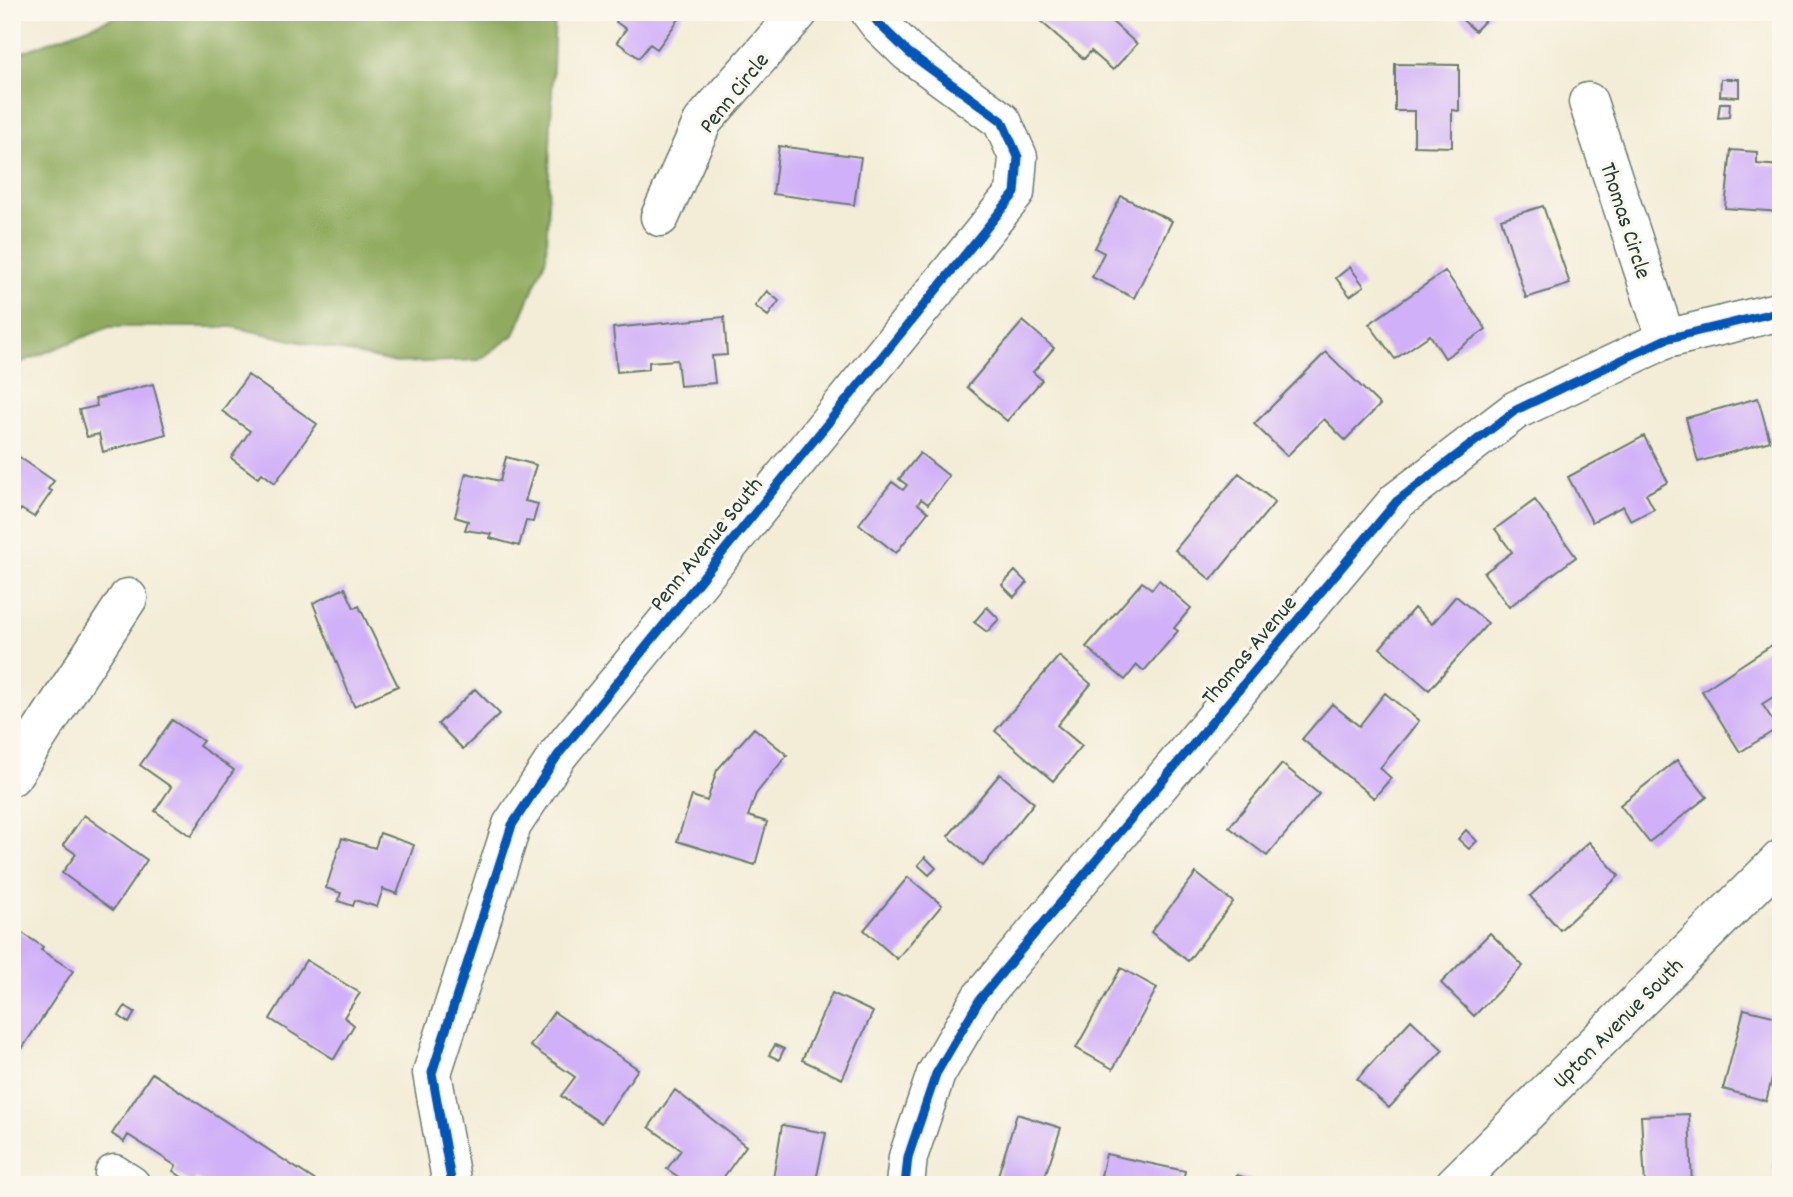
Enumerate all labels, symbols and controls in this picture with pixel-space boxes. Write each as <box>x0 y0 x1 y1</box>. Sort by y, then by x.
street label: Penn Circle <box>693 47 779 142</box>
street label: Thomas Circle <box>1589 159 1658 283</box>
street label: Penn Avenue South <box>643 471 772 620</box>
street label: Thomas Avenue <box>1195 589 1307 713</box>
street label: Upton Avenue South <box>1546 951 1693 1098</box>

